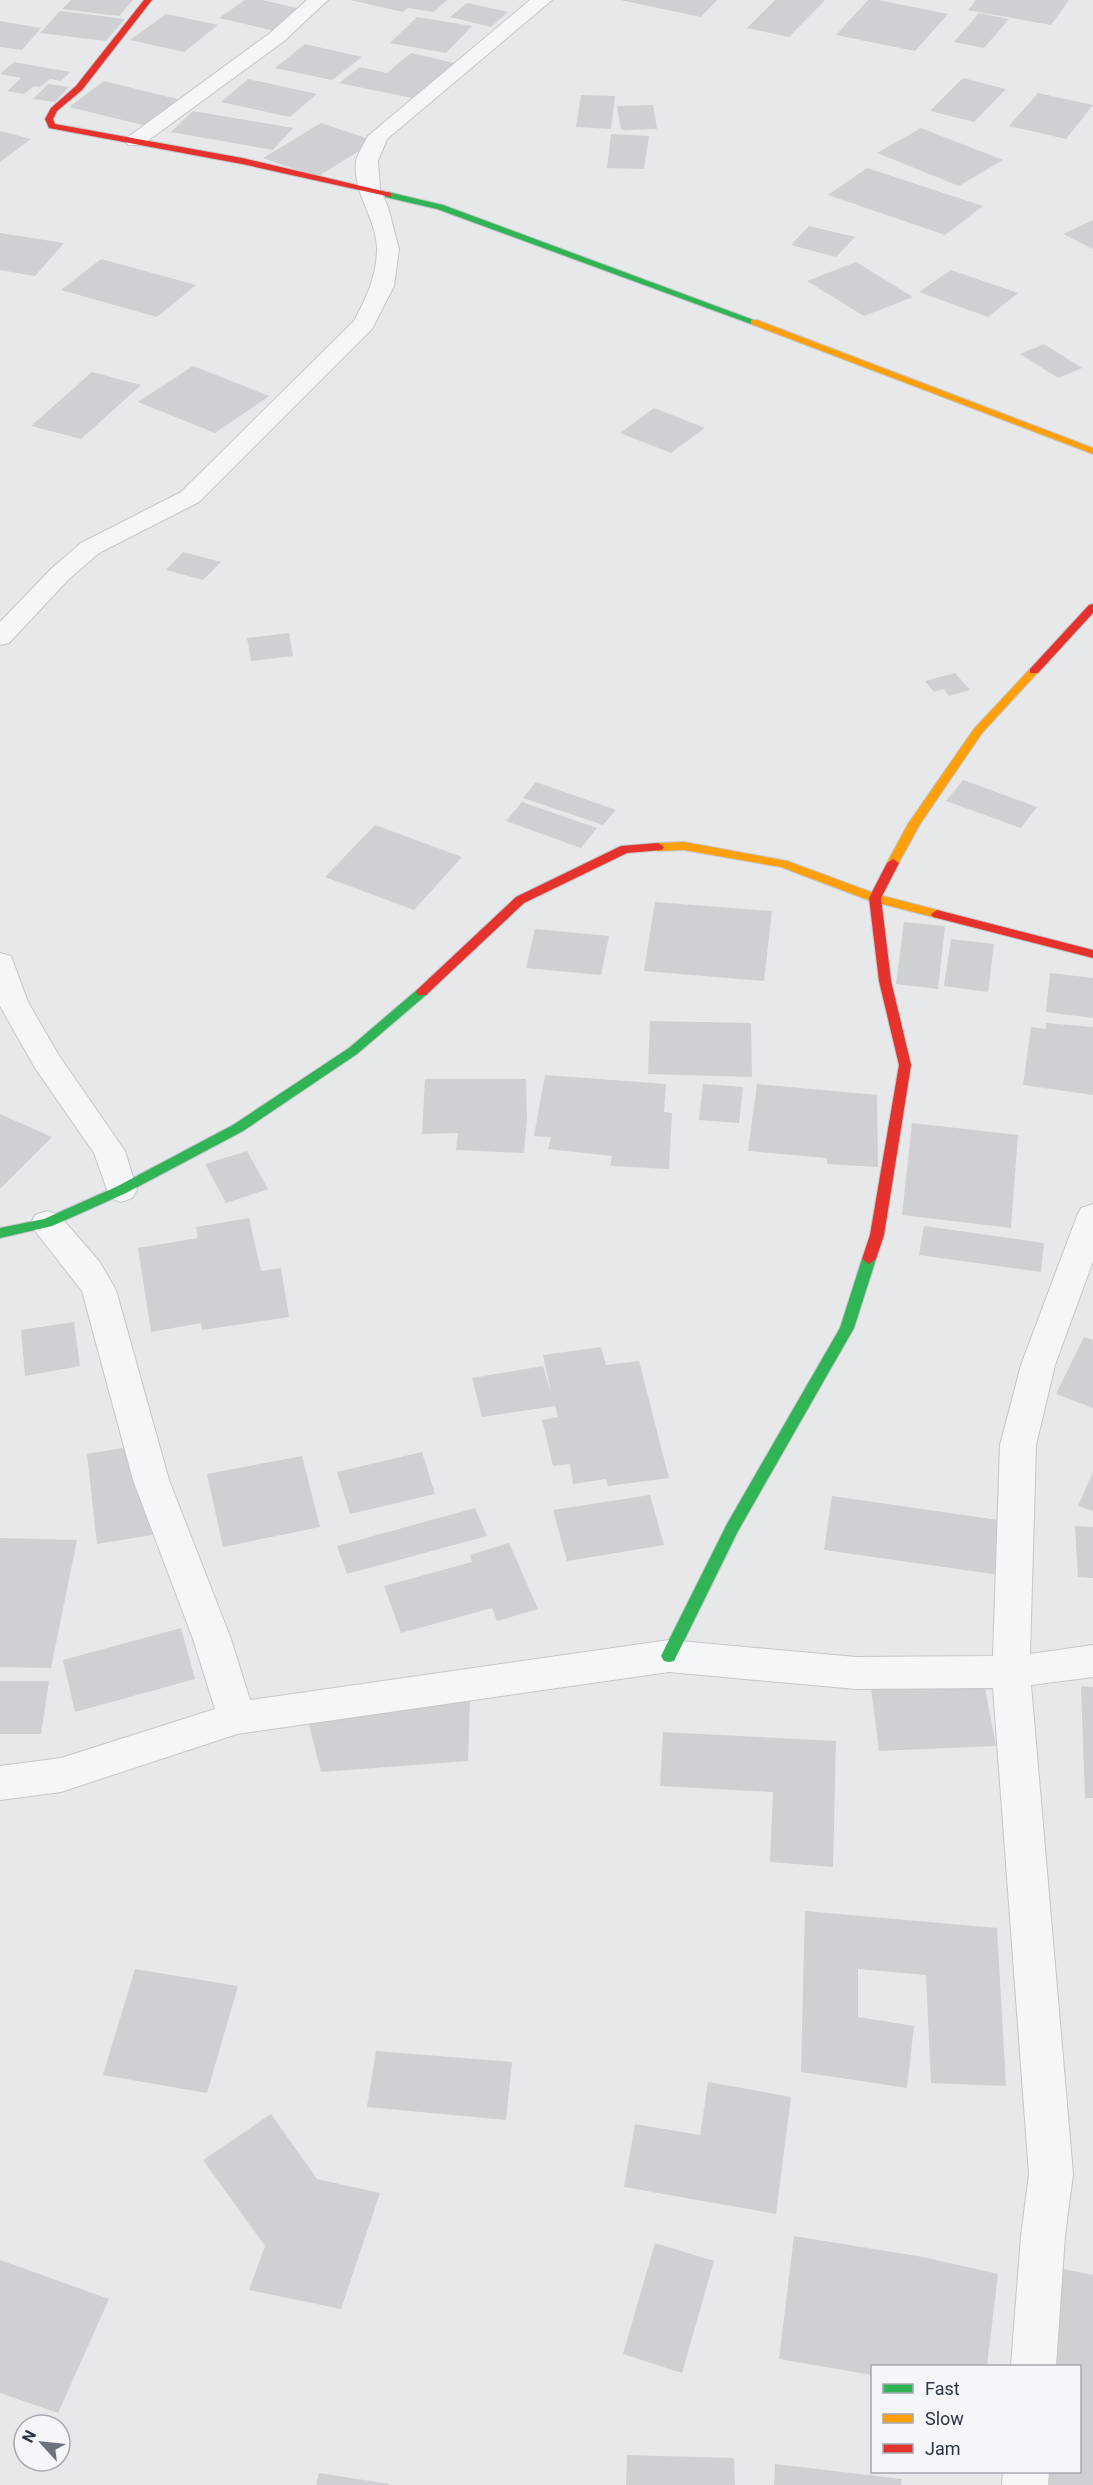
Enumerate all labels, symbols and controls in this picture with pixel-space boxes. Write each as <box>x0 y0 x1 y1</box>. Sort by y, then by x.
legend <box>871 2365 1081 2473</box>
text: Fast <box>925 2378 960 2399</box>
text: Slow <box>925 2408 964 2429</box>
north arrow <box>12 2413 72 2473</box>
text: N <box>18 2427 40 2446</box>
text: Jam <box>925 2438 961 2459</box>

